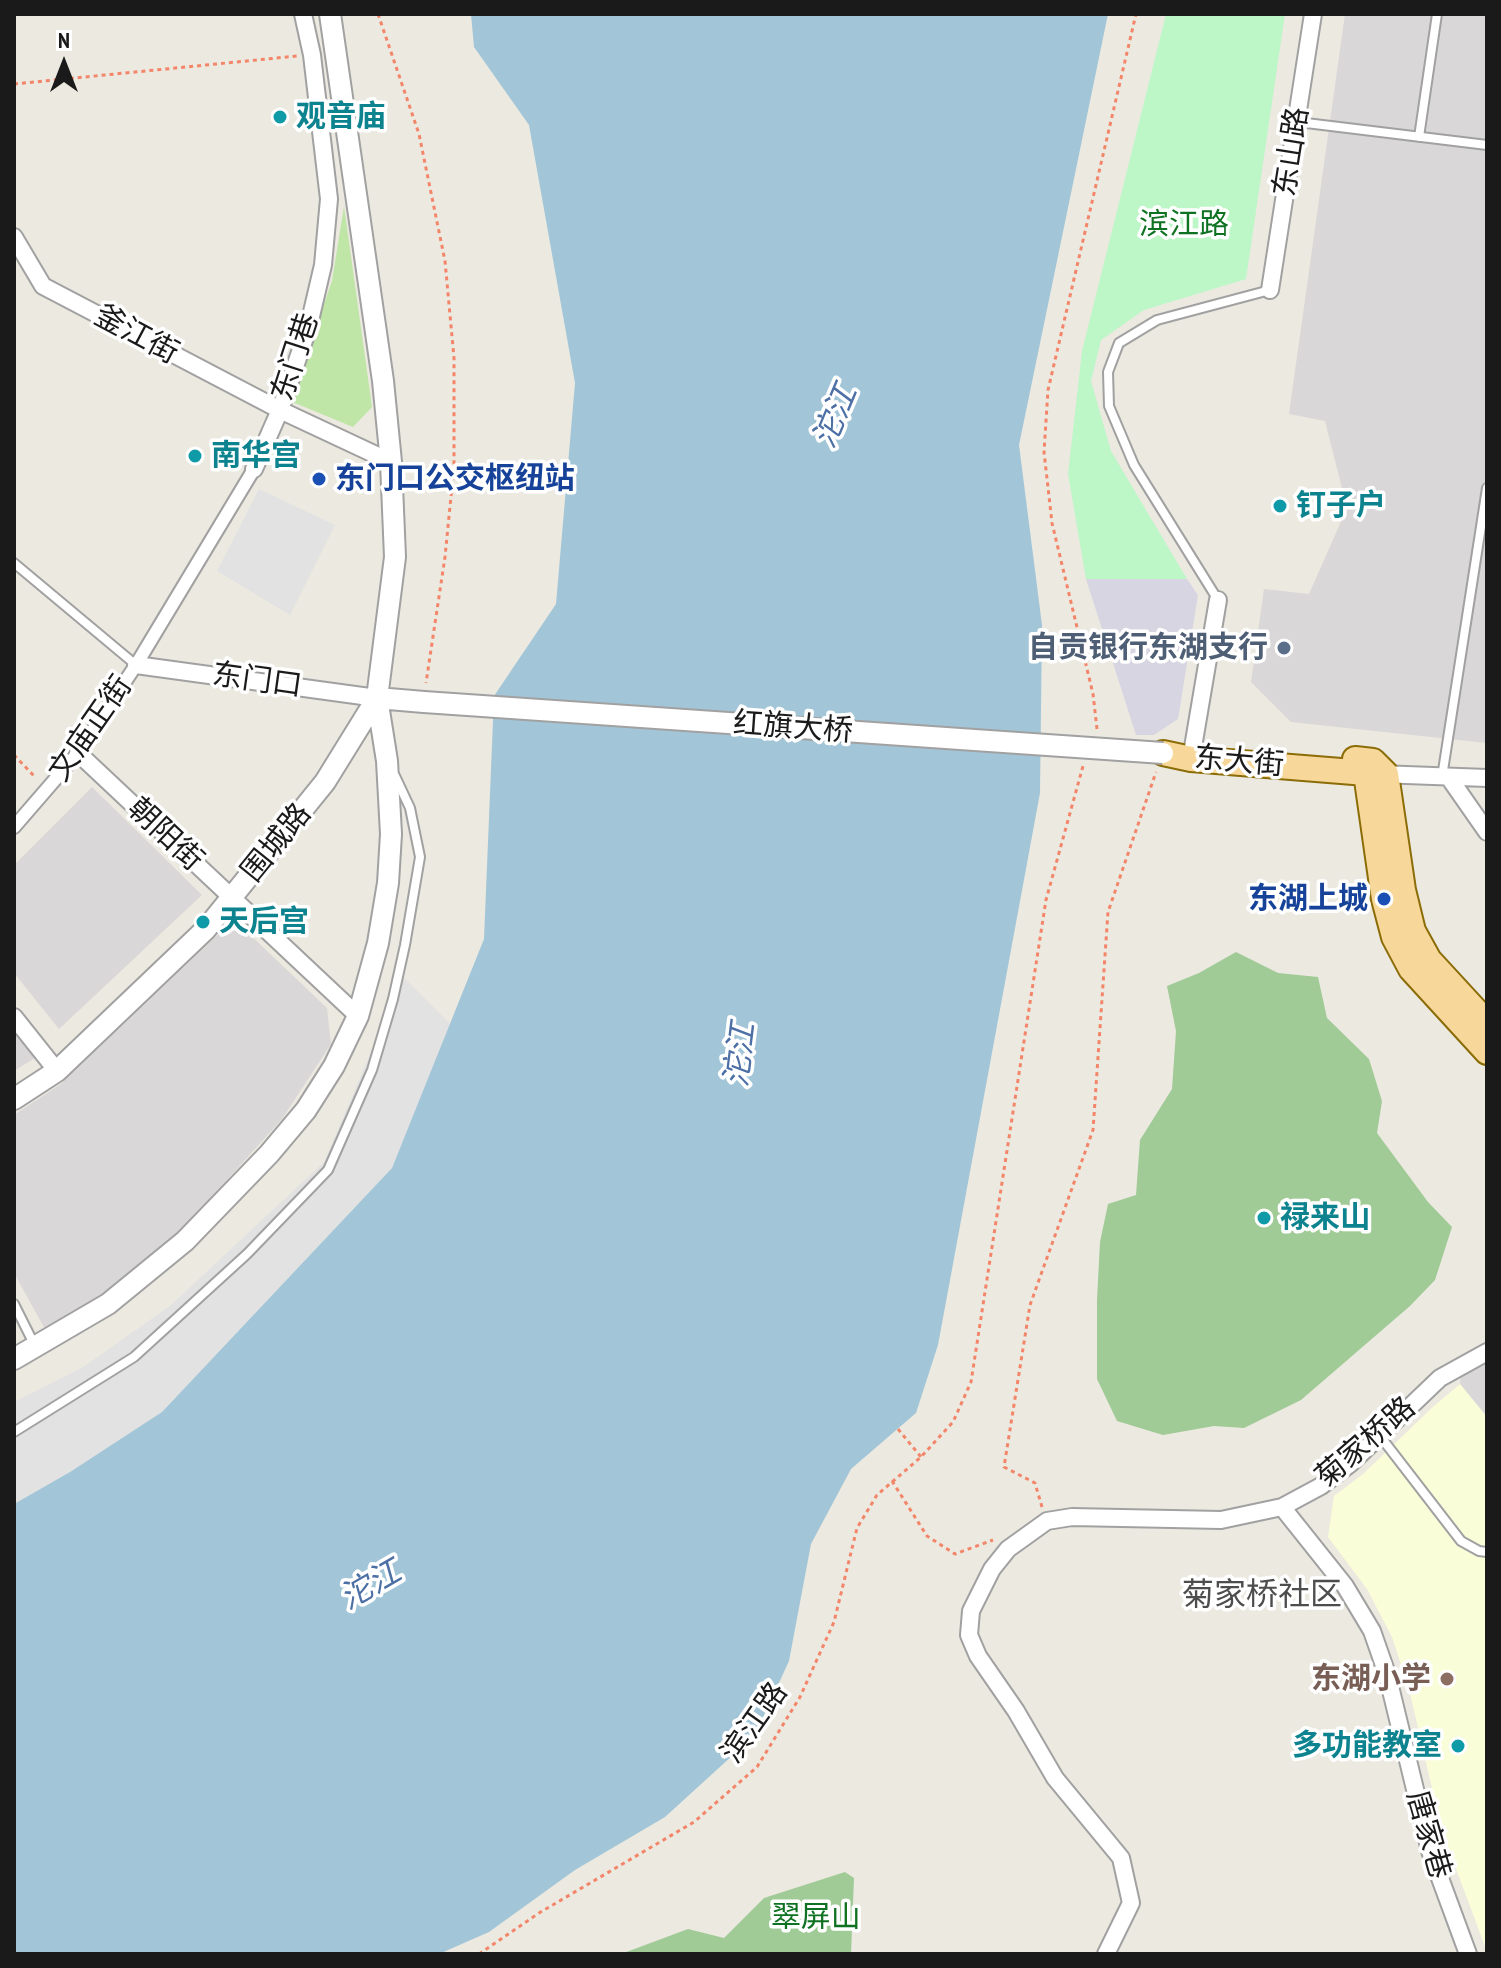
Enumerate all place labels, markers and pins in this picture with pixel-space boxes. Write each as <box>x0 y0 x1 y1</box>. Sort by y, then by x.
place label: 观音庙 <box>296 99 386 135</box>
marker: 观音庙 <box>271 108 289 126</box>
place label: 南华宫 <box>211 438 301 474</box>
marker: 南华宫 <box>186 447 204 465</box>
place label: 东门口公交枢纽站 <box>335 461 575 497</box>
marker: 东门口公交枢纽站 <box>310 470 328 488</box>
place label: 钉子户 <box>1296 488 1386 524</box>
marker: 钉子户 <box>1271 497 1289 515</box>
place label: 自贡银行东湖支行 <box>1028 630 1268 666</box>
marker: 自贡银行东湖支行 <box>1275 639 1293 657</box>
place label: 东湖上城 <box>1248 881 1368 917</box>
marker: 东湖上城 <box>1375 890 1393 908</box>
place label: 天后宫 <box>219 904 309 940</box>
marker: 天后宫 <box>194 913 212 931</box>
place label: 禄来山 <box>1280 1200 1370 1236</box>
marker: 禄来山 <box>1255 1209 1273 1227</box>
place label: 东湖小学 <box>1311 1661 1431 1697</box>
marker: 东湖小学 <box>1438 1670 1456 1688</box>
place label: 多功能教室 <box>1292 1728 1442 1764</box>
marker: 多功能教室 <box>1449 1737 1467 1755</box>

